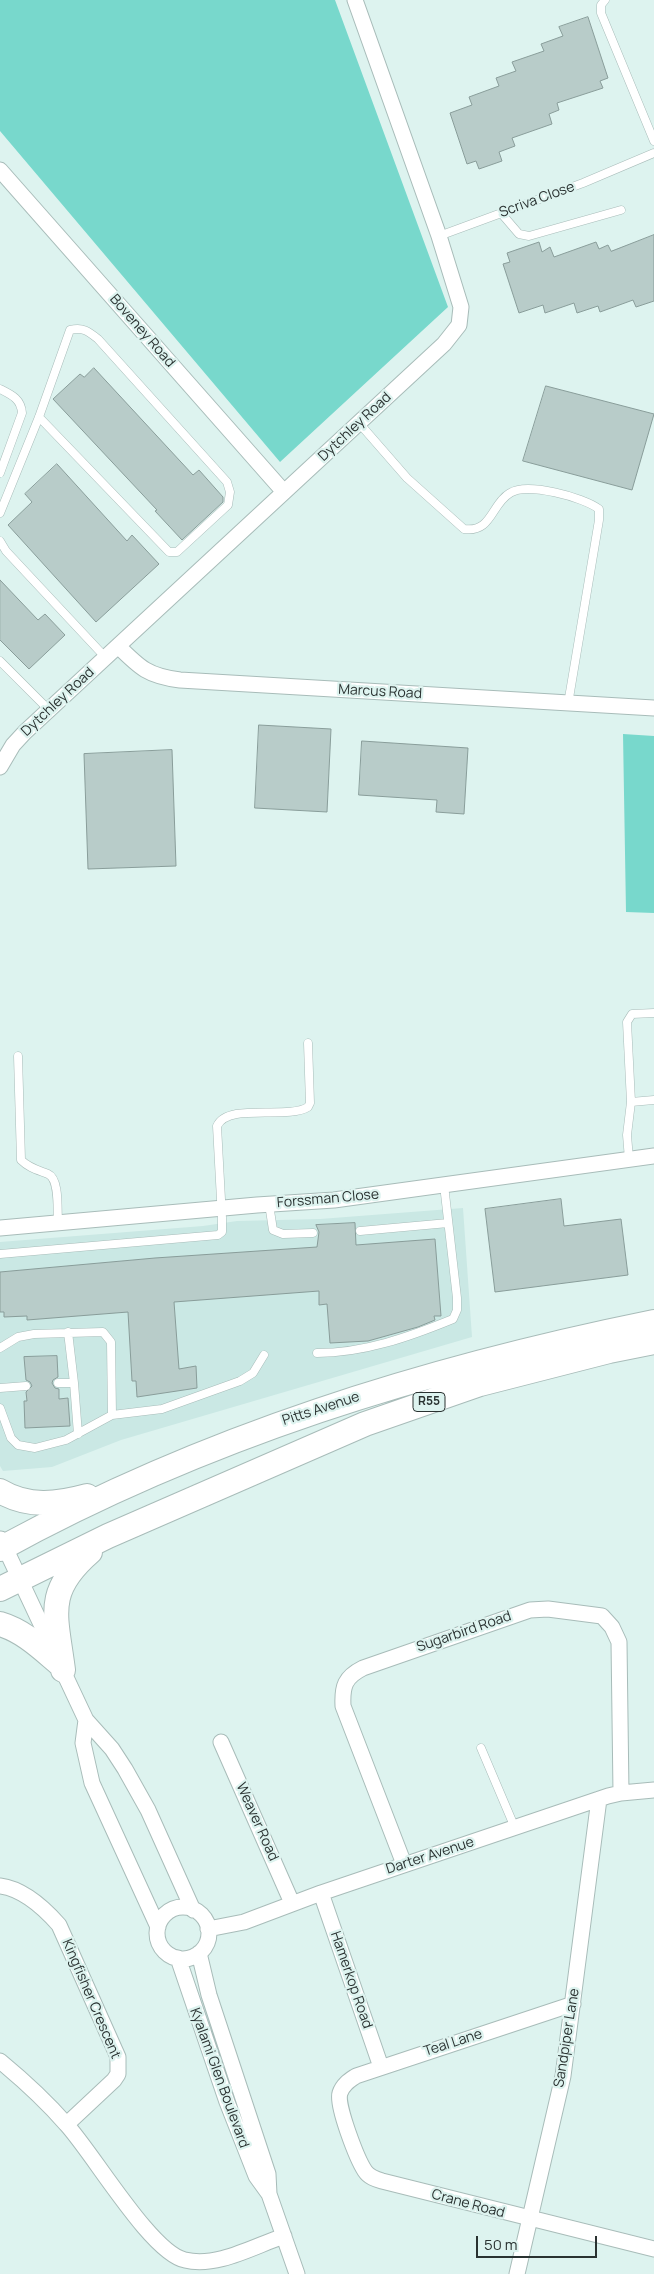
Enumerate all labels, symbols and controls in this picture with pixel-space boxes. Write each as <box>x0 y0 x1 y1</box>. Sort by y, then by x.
street label: Scriva Close <box>497 179 577 221</box>
street label: Boveney Road <box>106 291 178 371</box>
street label: Dytchley Road <box>315 389 395 465</box>
street label: Dytchley Road <box>18 664 98 740</box>
street label: Marcus Road <box>338 681 422 703</box>
street label: Forssman Close <box>276 1186 380 1212</box>
street label: Pitts Avenue <box>280 1389 362 1429</box>
road number: R55 <box>413 1392 445 1411</box>
street label: Sugarbird Road <box>415 1608 513 1656</box>
street label: Weaver Road <box>232 1780 282 1864</box>
street label: Darter Avenue <box>384 1834 476 1878</box>
street label: Hamerkop Road <box>326 1929 376 2031</box>
street label: Kingfisher Crescent <box>58 1937 124 2061</box>
street label: Sandpiper Lane <box>551 1987 583 2089</box>
street label: Kyalami Glen Boulevard <box>186 2006 252 2150</box>
street label: Teal Lane <box>422 2026 484 2060</box>
street label: Crane Road <box>430 2186 506 2222</box>
scale bar <box>479 2226 600 2258</box>
text: 50 m <box>484 2234 518 2255</box>

